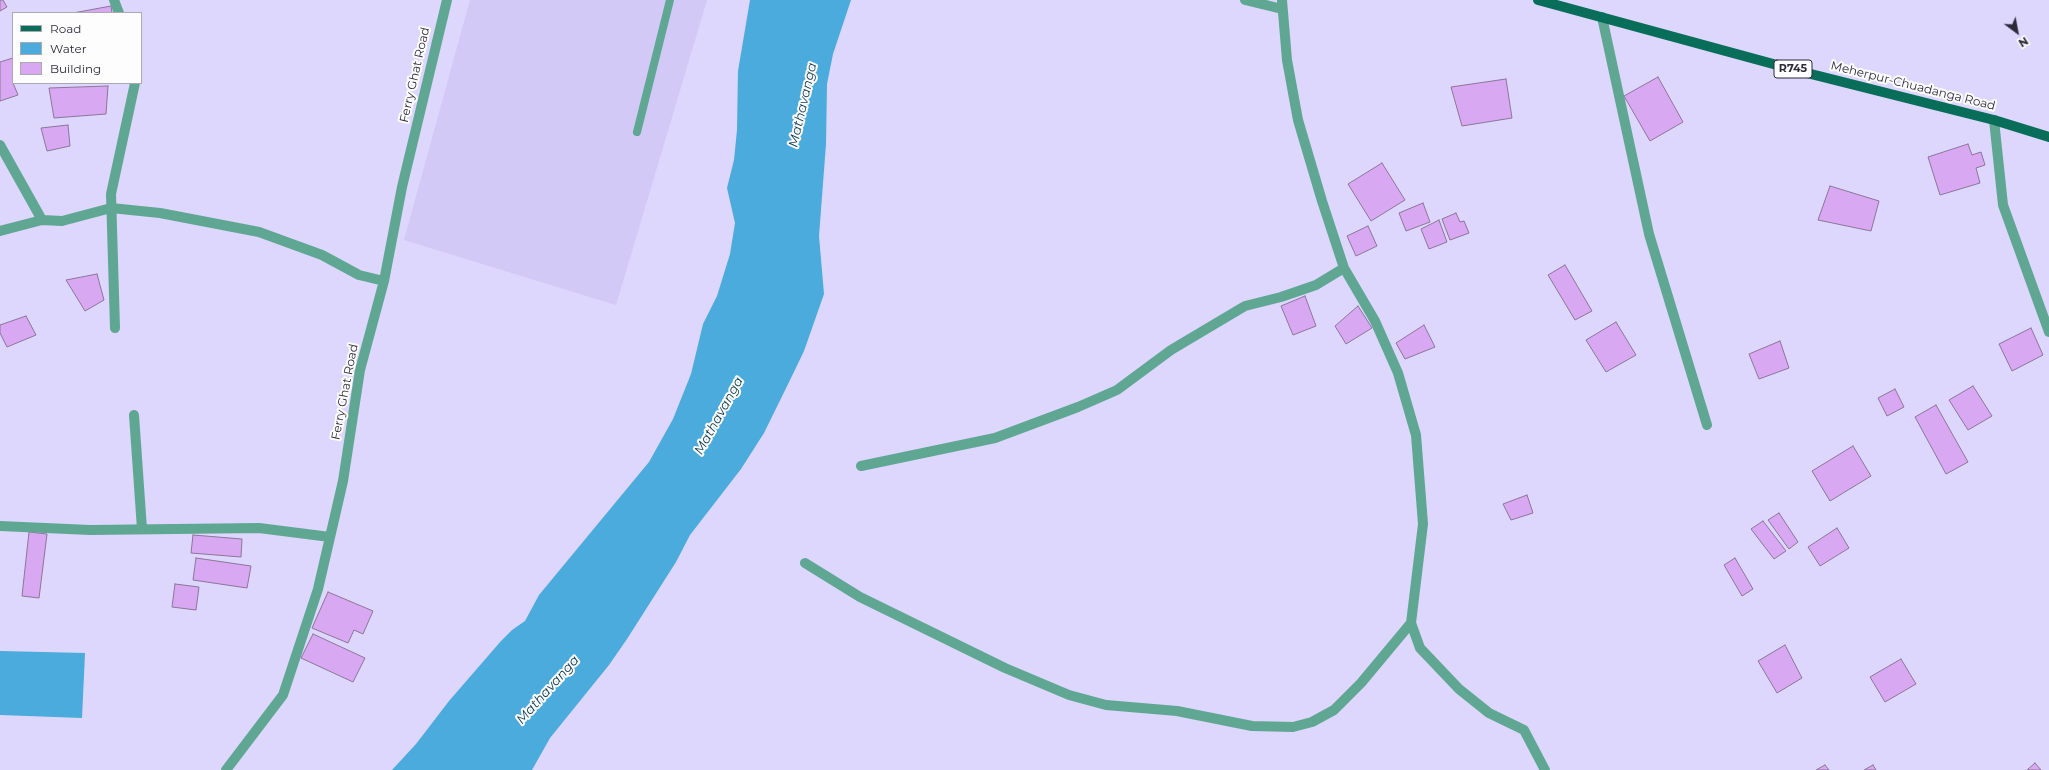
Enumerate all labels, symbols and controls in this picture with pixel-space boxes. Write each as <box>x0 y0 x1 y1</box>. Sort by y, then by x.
legend <box>12 12 142 84</box>
north arrow <box>1997 12 2037 52</box>
text: Road <box>50 21 81 36</box>
street label: Ferry Ghat Road <box>397 26 433 124</box>
text: N <box>2016 34 2031 50</box>
text: Water <box>50 41 86 56</box>
street label: Meherpur-Chuadanga Road <box>1829 59 1997 113</box>
road number: R745 <box>1774 60 1812 78</box>
text: Building <box>50 61 101 76</box>
water label: Mathavanga <box>786 61 820 149</box>
street label: Ferry Ghat Road <box>329 343 361 441</box>
water label: Mathavanga <box>691 374 747 458</box>
water label: Mathavanga <box>513 653 583 727</box>

